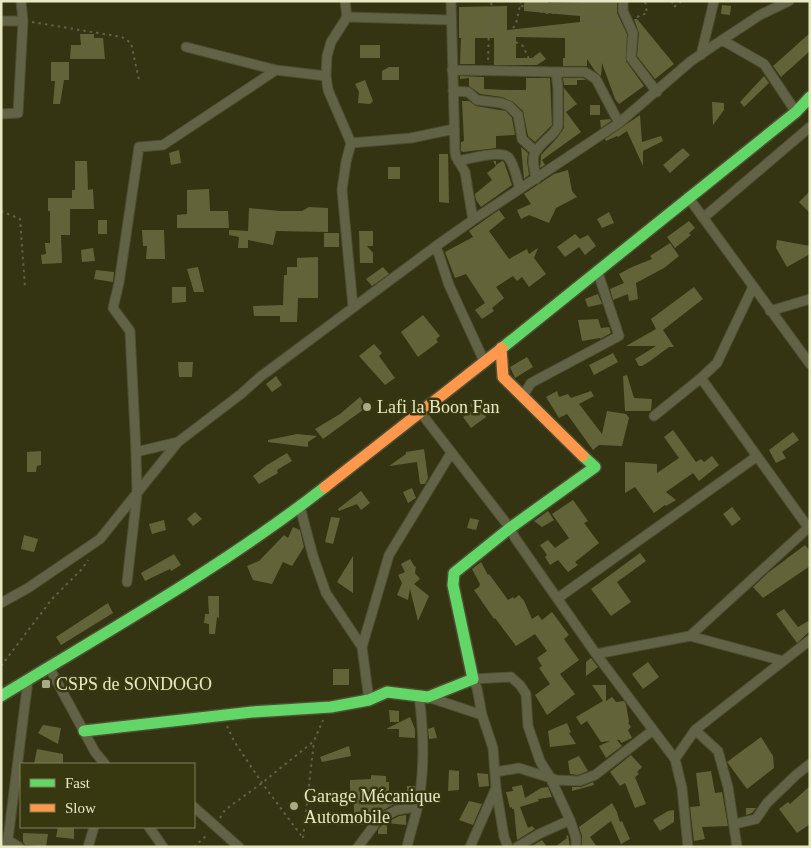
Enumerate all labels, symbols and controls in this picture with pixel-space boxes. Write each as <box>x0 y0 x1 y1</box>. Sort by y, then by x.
place label: Lafi la Boon Fan <box>377 397 499 417</box>
marker: Lafi la Boon Fan <box>361 401 373 413</box>
place label: CSPS de SONDOGO <box>56 674 212 694</box>
marker: CSPS de SONDOGO <box>40 678 52 690</box>
legend <box>20 763 195 828</box>
text: Fast <box>65 775 91 791</box>
place label: Garage Mécanique Automobile <box>304 786 440 827</box>
text: Slow <box>65 800 96 816</box>
marker: Garage Mécanique Automobile <box>288 800 300 812</box>

